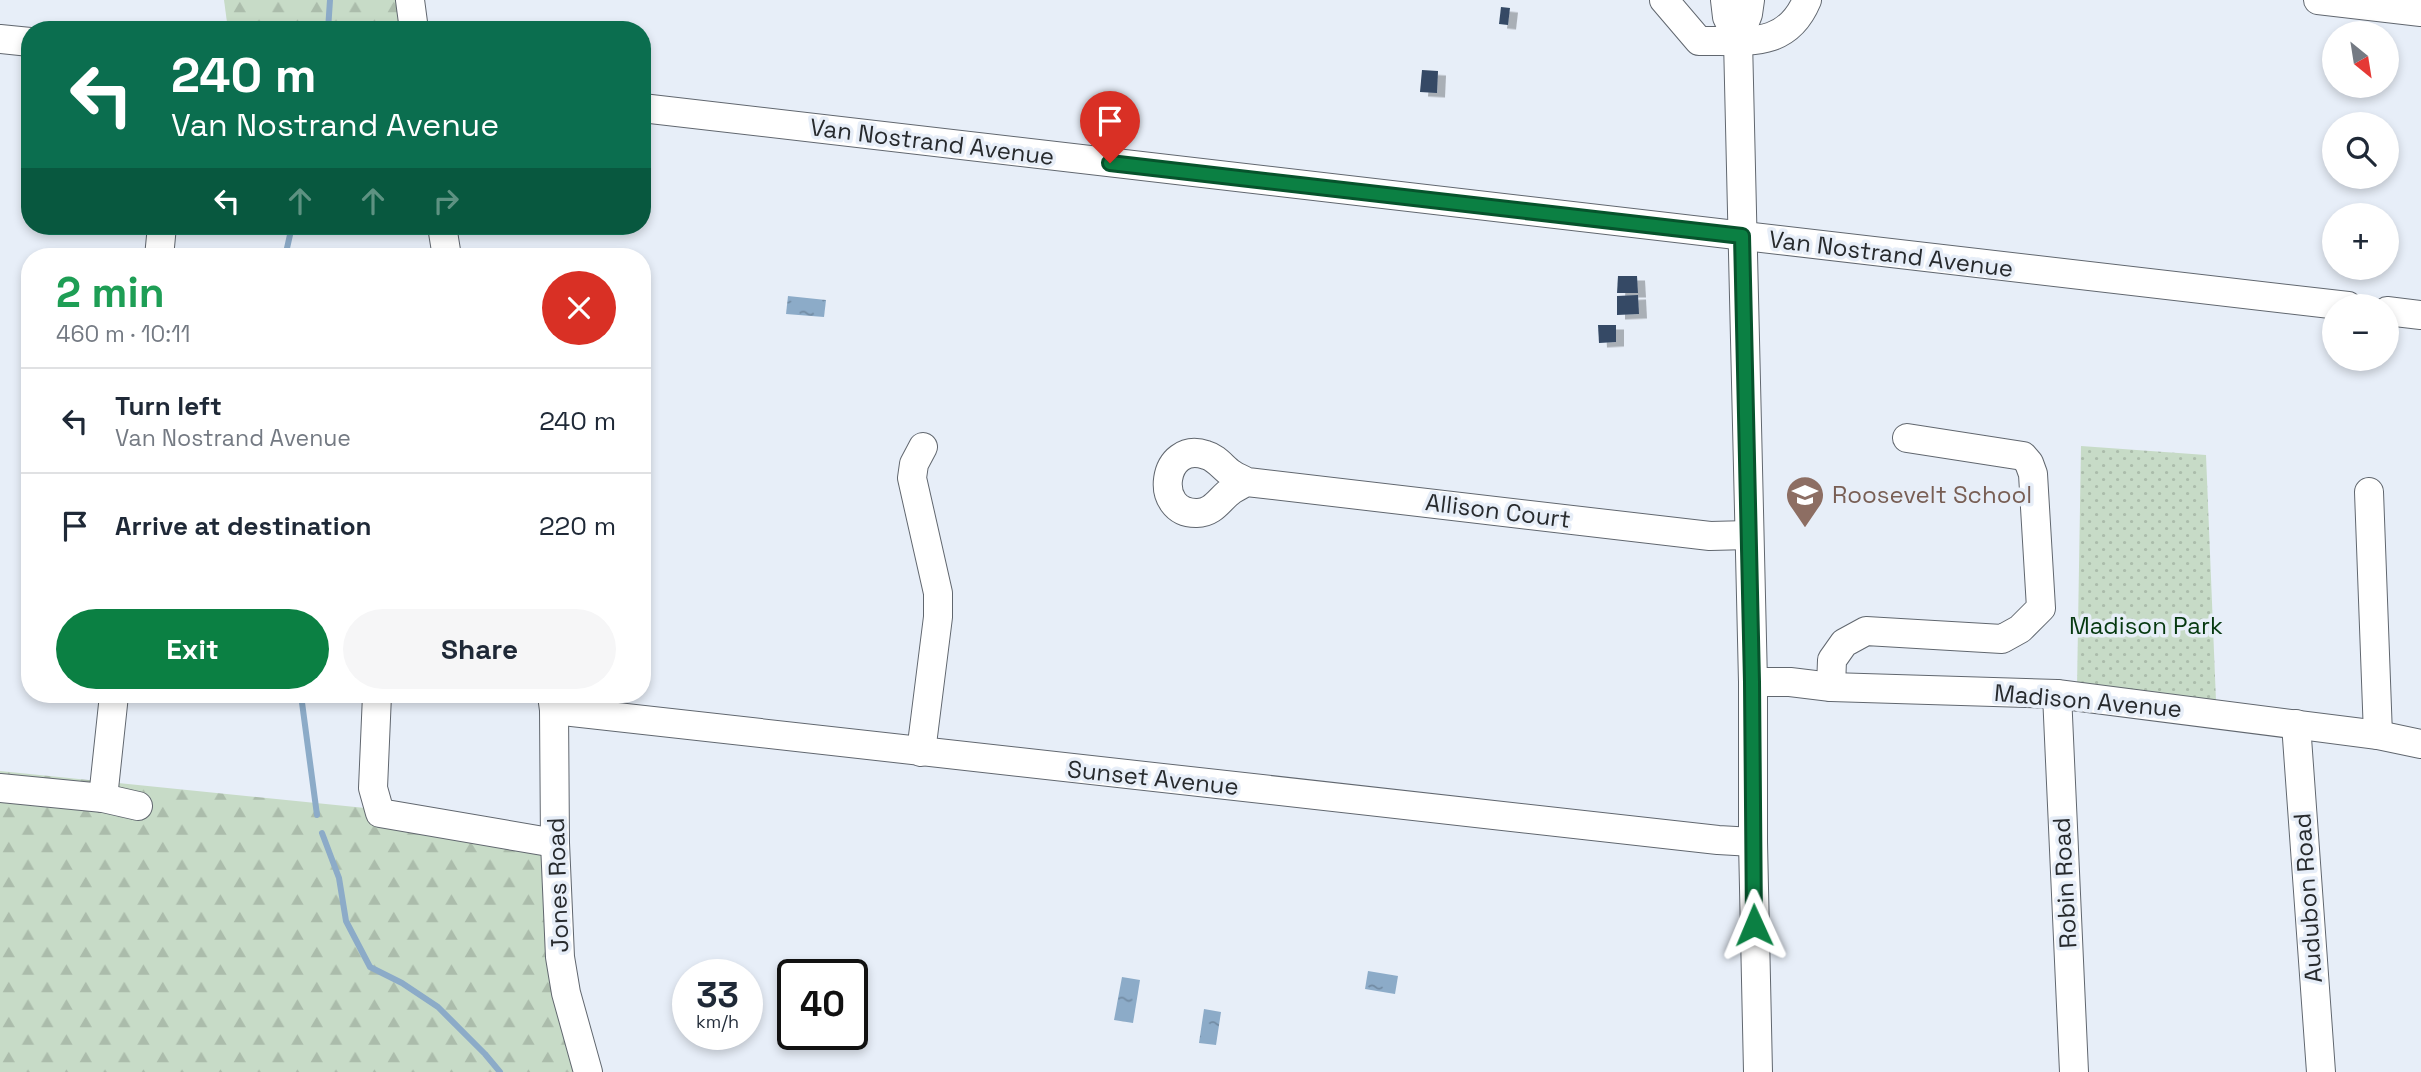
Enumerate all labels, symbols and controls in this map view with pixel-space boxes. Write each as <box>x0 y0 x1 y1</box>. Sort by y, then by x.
north arrow <box>2322 21 2399 98</box>
map controls <box>2322 21 2399 371</box>
text: 240 m <box>171 44 317 106</box>
icon: left <box>56 49 147 140</box>
pin <box>1080 91 1140 163</box>
icon: arrive <box>1091 102 1129 140</box>
text: Van Nostrand Avenue <box>171 105 499 145</box>
street label: Van Nostrand Avenue <box>808 111 1056 172</box>
button: search <box>2322 112 2399 189</box>
icon: left <box>208 182 246 220</box>
icon: ahead <box>281 182 319 220</box>
icon: ahead <box>354 182 392 220</box>
icon: right <box>427 182 465 220</box>
button: + <box>2322 203 2399 280</box>
street label: Van Nostrand Avenue <box>1767 223 2015 284</box>
text: 2 min <box>56 266 165 319</box>
button: close <box>542 271 616 345</box>
button: − <box>2322 294 2399 371</box>
text: 460 m · 10:11 <box>56 319 190 349</box>
text: Turn left <box>115 389 222 423</box>
icon: left <box>56 402 94 440</box>
text: 240 m <box>539 404 616 438</box>
text: Van Nostrand Avenue <box>115 423 351 453</box>
school or university icon: Roosevelt School <box>1784 474 1826 529</box>
place label: Roosevelt School <box>1832 479 2032 510</box>
street label: Allison Court <box>1424 486 1572 535</box>
icon: arrive <box>56 507 94 545</box>
text: Arrive at destination <box>115 509 372 543</box>
text: 220 m <box>539 509 616 543</box>
button: Exit <box>56 609 329 689</box>
button: Share <box>343 609 616 689</box>
park label: Madison Park <box>2069 610 2223 641</box>
street label: Madison Avenue <box>1993 677 2183 724</box>
street label: Sunset Avenue <box>1066 753 1240 802</box>
street label: Audubon Road <box>2286 812 2329 984</box>
street label: Jones Road <box>540 817 575 953</box>
street label: Robin Road <box>2046 817 2083 949</box>
position arrow <box>1717 888 1791 962</box>
speed limit sign: 40 <box>777 959 868 1050</box>
text: 33 <box>696 973 739 1017</box>
text: km/h <box>696 1010 739 1033</box>

